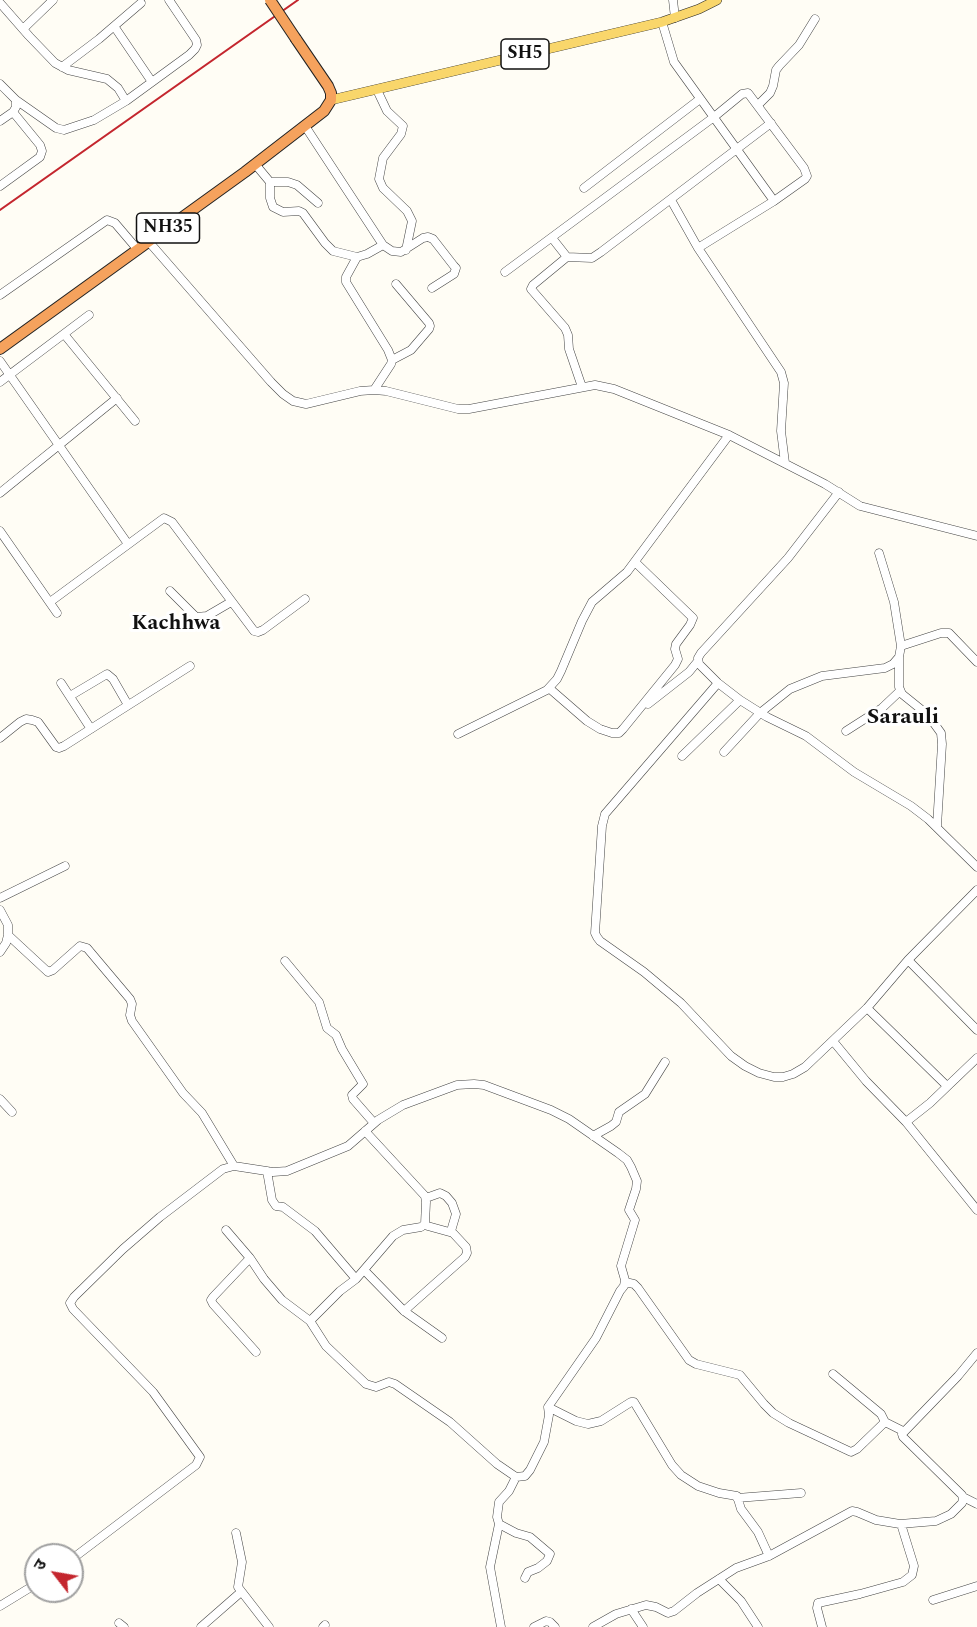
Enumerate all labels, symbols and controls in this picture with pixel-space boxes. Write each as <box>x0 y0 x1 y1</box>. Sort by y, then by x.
road number: SH5 <box>501 39 549 69</box>
road number: NH35 <box>136 213 200 243</box>
district label: Kachhwa <box>132 612 220 638</box>
district label: Sarauli <box>867 706 939 732</box>
north arrow <box>24 1543 84 1603</box>
text: उ <box>28 1555 53 1575</box>

